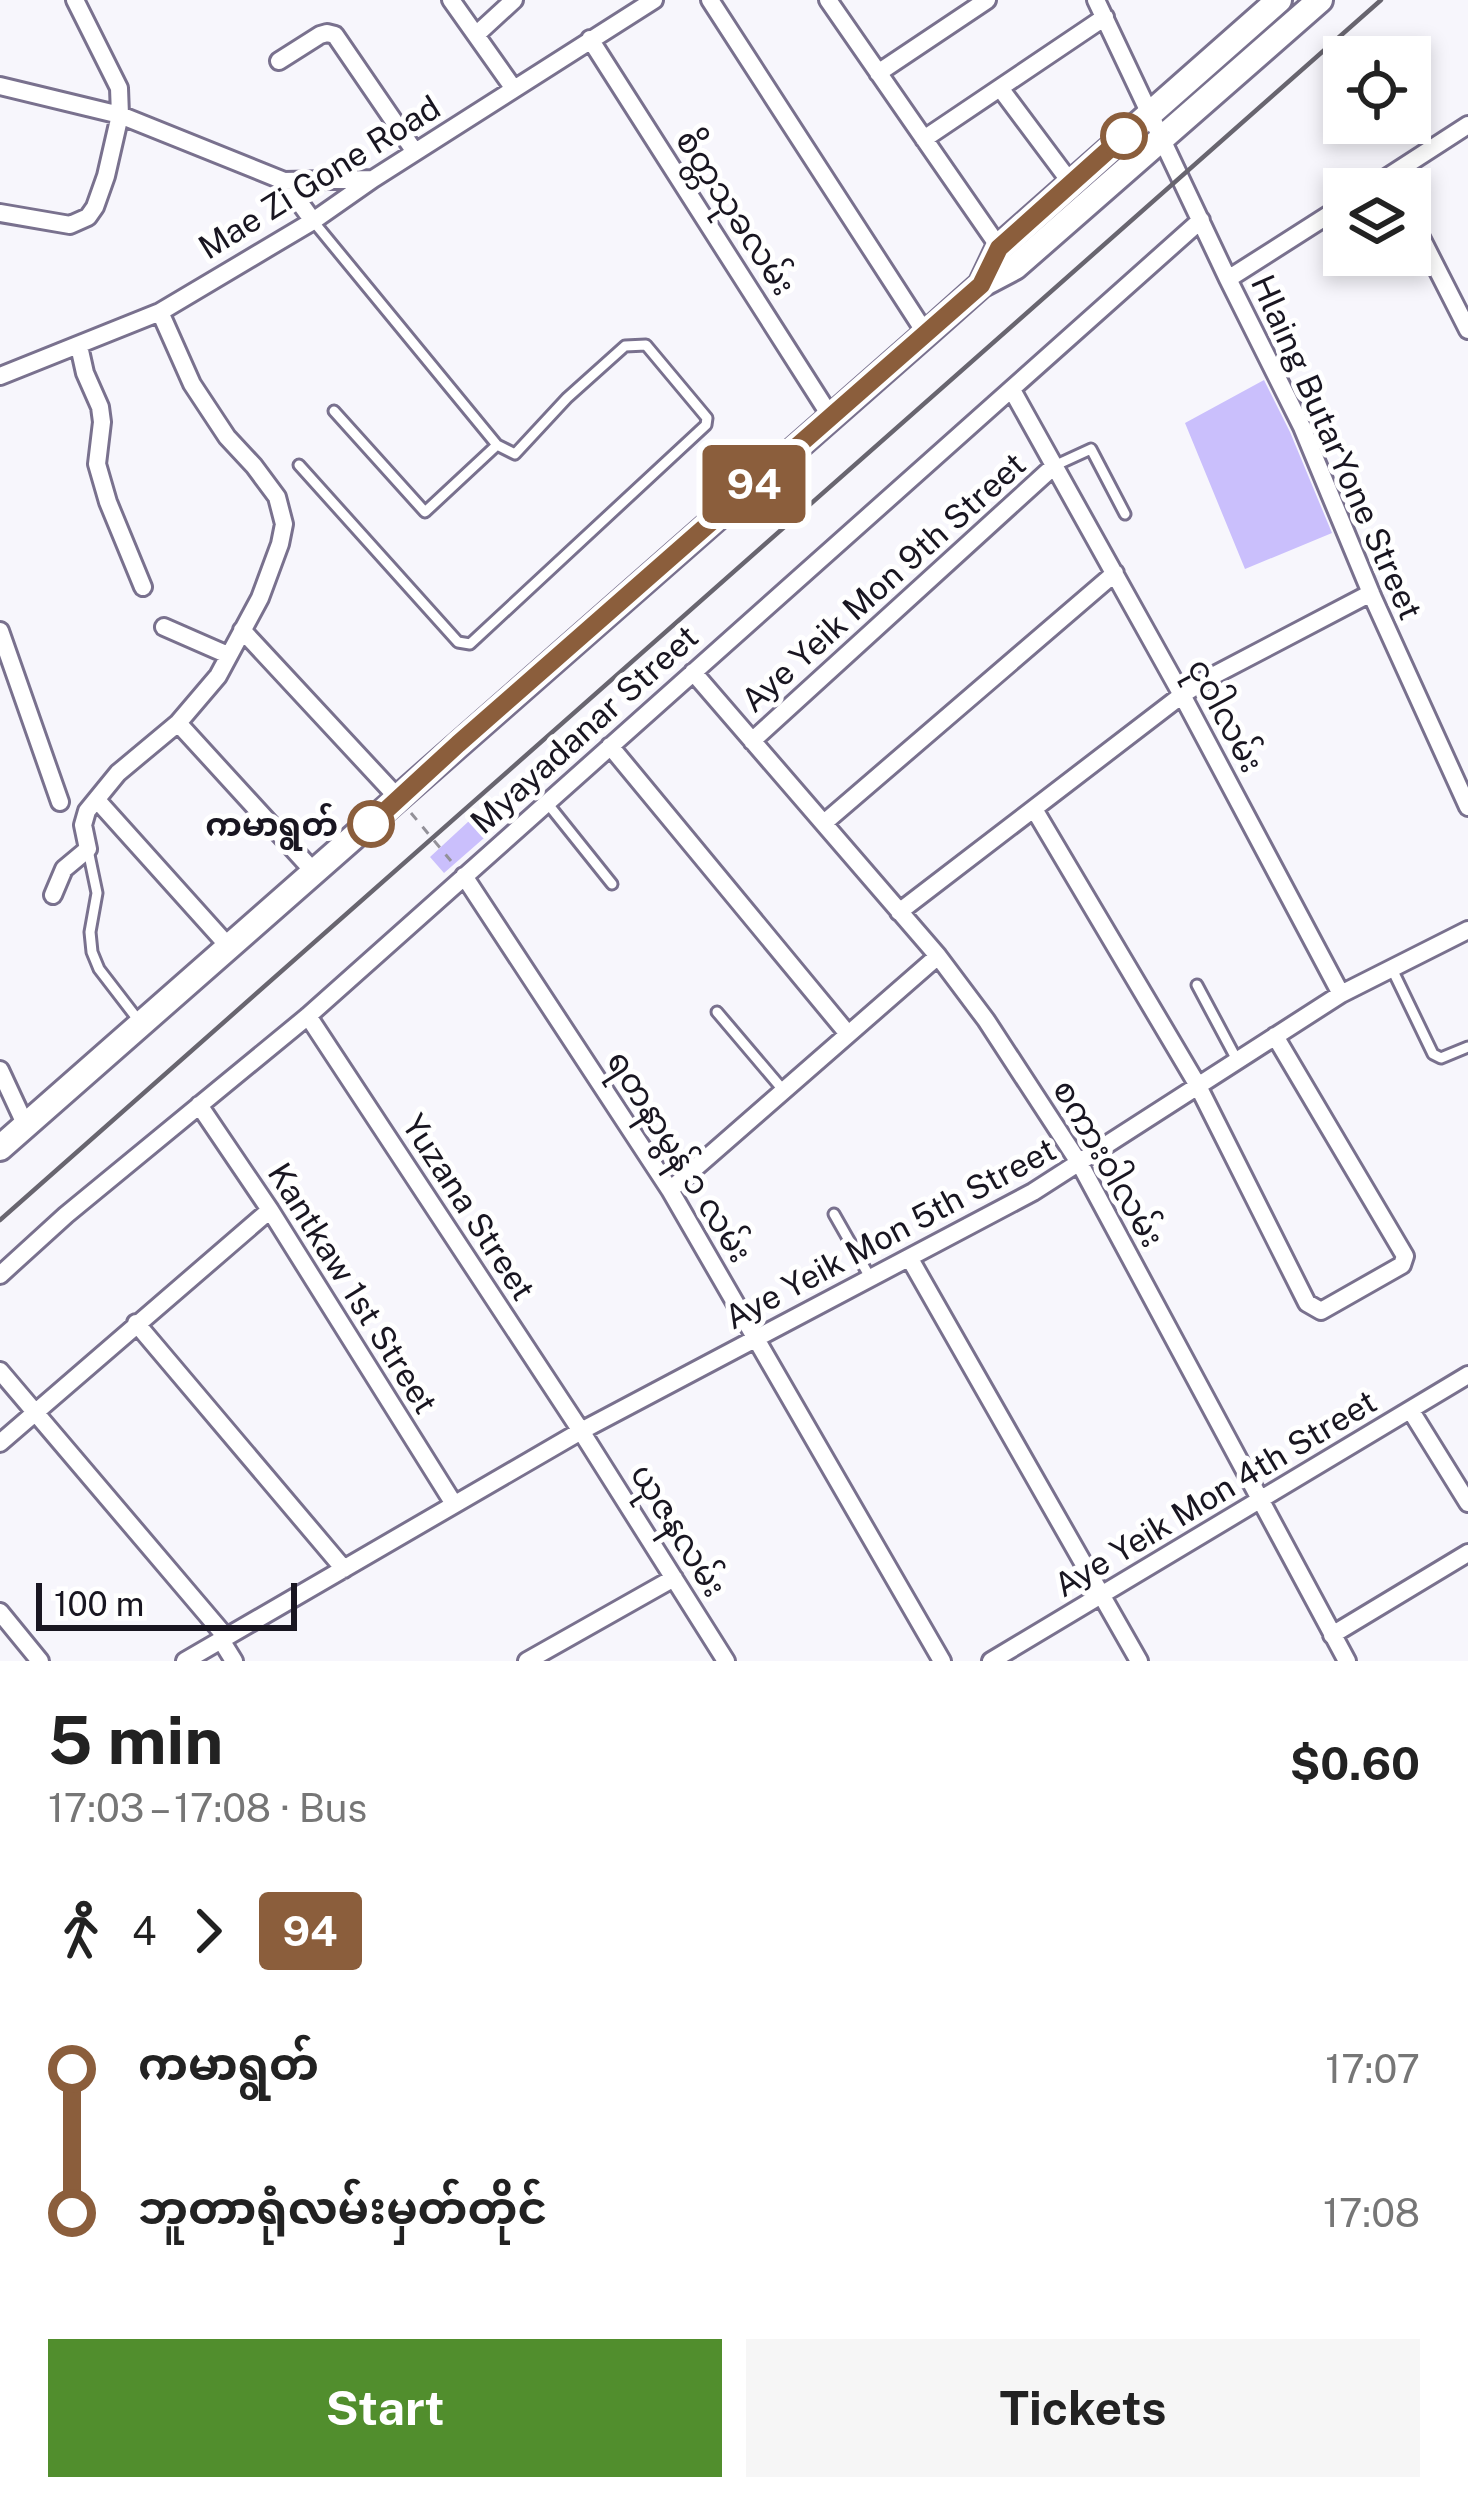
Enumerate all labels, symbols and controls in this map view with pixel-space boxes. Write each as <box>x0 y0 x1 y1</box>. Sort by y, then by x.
map controls <box>1323 36 1431 276</box>
button: locate <box>1323 36 1431 144</box>
street label: Mae Zi Gone Road <box>191 87 447 267</box>
unlabelled marker <box>1102 114 1146 158</box>
street label: စိတ္တသုခလမ်း <box>662 120 806 306</box>
button: layers <box>1323 168 1431 276</box>
street label: Hlaing ButarYone Street <box>1244 269 1430 625</box>
line badge: 94 <box>700 445 808 523</box>
street label: Aye Yeik Mon 9th Street <box>733 445 1033 719</box>
text: 94 <box>726 459 782 508</box>
street label: Myayadanar Street <box>463 617 705 841</box>
street label: ငုဝါလမ်း <box>1173 650 1274 782</box>
place label: ကမာရွတ် <box>205 802 338 851</box>
marker: ကမာရွတ် <box>349 802 393 846</box>
street label: ရတနာမွန် ၁ လမ်း <box>593 1042 763 1273</box>
street label: စကား၀ါလမ်း <box>1046 1071 1175 1253</box>
street label: Yuzana Street <box>395 1107 543 1307</box>
street label: Aye Yeik Mon 5th Street <box>718 1130 1062 1336</box>
street label: Kantkaw 1st Street <box>261 1156 445 1420</box>
street label: Aye Yeik Mon 4th Street <box>1047 1382 1383 1604</box>
street label: ယုဇနလမ်း <box>617 1455 737 1608</box>
scale bar <box>36 1577 297 1630</box>
text: 100 m <box>54 1585 144 1623</box>
text: 5 min <box>48 1701 224 1779</box>
text: $0.60 <box>1290 1737 1420 1790</box>
text: 17:03 – 17:08 · Bus <box>48 1785 367 1831</box>
icon: walk <box>48 1898 114 1964</box>
icon: forward <box>175 1898 241 1964</box>
text: 94 <box>283 1906 338 1955</box>
text: 4 <box>132 1908 157 1954</box>
text: ကမာရွတ် <box>138 2037 319 2090</box>
text: 17:07 <box>1325 2046 1420 2092</box>
text: ဘူတာရုံလမ်းမှတ်တိုင် <box>138 2181 547 2234</box>
text: 17:08 <box>1323 2190 1420 2236</box>
button: Start <box>48 2339 722 2477</box>
button: Tickets <box>746 2339 1420 2477</box>

